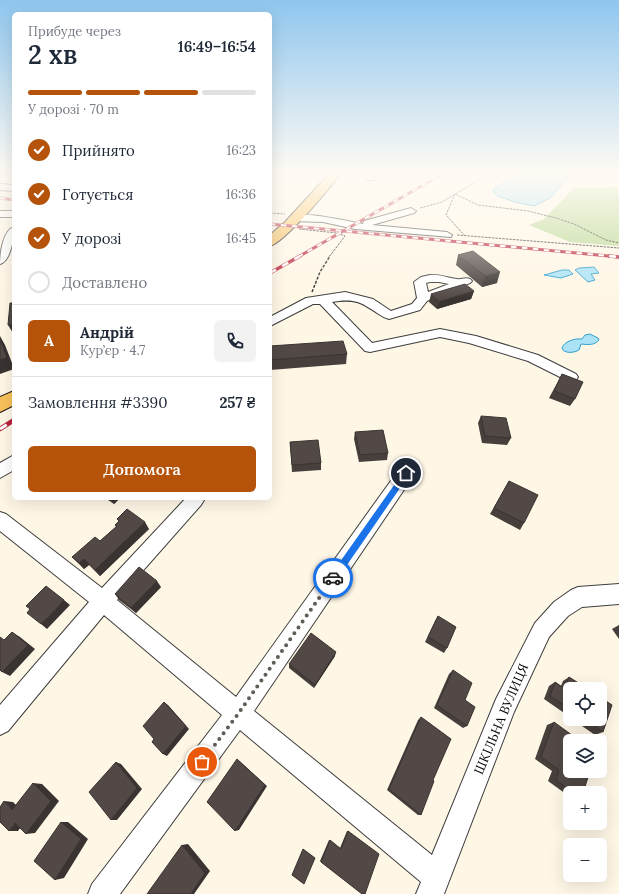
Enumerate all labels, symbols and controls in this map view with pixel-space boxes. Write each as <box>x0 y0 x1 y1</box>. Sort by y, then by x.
text: Прибуде через <box>28 23 121 40</box>
text: 16:49–16:54 <box>178 37 256 56</box>
text: 2 хв <box>28 38 77 71</box>
text: У дорозі · 70 m <box>28 101 119 118</box>
icon: check <box>28 139 50 161</box>
text: Прийнято <box>62 141 135 160</box>
text: 16:23 <box>226 142 256 159</box>
icon: check <box>28 183 50 205</box>
text: Готується <box>62 185 133 204</box>
text: 16:36 <box>226 186 256 203</box>
icon: check <box>28 227 50 249</box>
text: У дорозі <box>62 229 122 248</box>
text: 16:45 <box>226 230 256 247</box>
text: Доставлено <box>62 273 147 292</box>
button: phone <box>214 320 256 362</box>
text: Андрій <box>80 323 134 342</box>
text: А <box>44 331 54 350</box>
text: Кур’єр · 4.7 <box>80 342 145 359</box>
text: Замовлення #3390 <box>28 393 168 412</box>
text: 257 ₴ <box>219 393 256 412</box>
button: Допомога <box>28 446 256 492</box>
pin <box>389 456 423 490</box>
icon: home <box>395 462 417 484</box>
courier <box>313 558 353 598</box>
icon: car <box>322 567 344 589</box>
street label: ШКІЛЬНА ВУЛИЦЯ <box>470 661 532 777</box>
map controls <box>563 682 607 882</box>
button: locate <box>563 682 607 726</box>
button: layers <box>563 734 607 778</box>
pin <box>185 745 219 779</box>
icon: bag <box>191 751 213 773</box>
button: + <box>563 786 607 830</box>
button: − <box>563 838 607 882</box>

